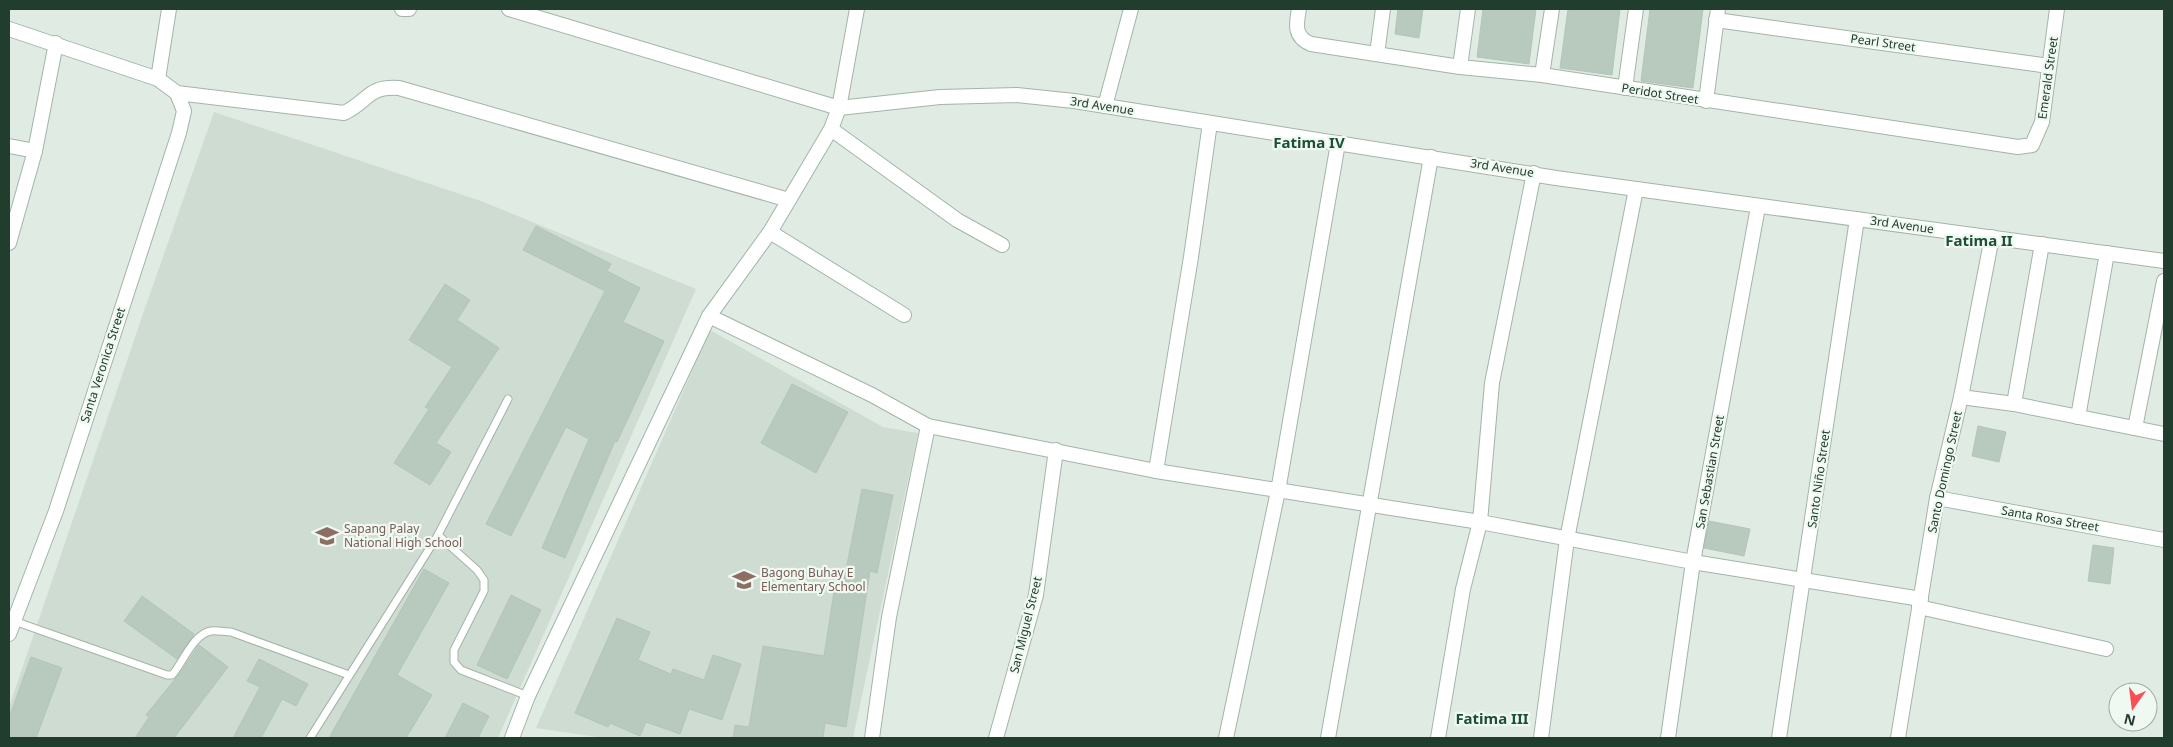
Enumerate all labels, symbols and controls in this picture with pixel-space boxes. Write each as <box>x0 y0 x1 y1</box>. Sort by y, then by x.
street label: Pearl Street <box>1849 30 1917 56</box>
street label: Emerald Street <box>2033 35 2062 120</box>
street label: Peridot Street <box>1620 79 1700 108</box>
street label: 3rd Avenue <box>1069 92 1135 119</box>
district label: Fatima IV <box>1273 132 1345 152</box>
street label: 3rd Avenue <box>1469 154 1535 181</box>
street label: 3rd Avenue <box>1869 212 1935 237</box>
district label: Fatima II <box>1945 230 2013 250</box>
street label: Santa Veronica Street <box>76 304 129 425</box>
street label: Santo Domingo Street <box>1923 409 1966 535</box>
street label: San Sebastian Street <box>1691 413 1728 530</box>
street label: Santo Niño Street <box>1803 428 1834 529</box>
street label: Santa Rosa Street <box>2000 502 2101 536</box>
place label: Sapang Palay National High School <box>344 520 462 551</box>
school or university icon: Sapang Palay National High School <box>314 523 340 549</box>
place label: Bagong Buhay E Elementary School <box>761 564 866 595</box>
school or university icon: Bagong Buhay E Elementary School <box>731 567 757 593</box>
street label: San Miguel Street <box>1005 574 1046 675</box>
north arrow <box>2108 682 2158 732</box>
district label: Fatima III <box>1455 708 1529 728</box>
text: N <box>2122 710 2138 731</box>

